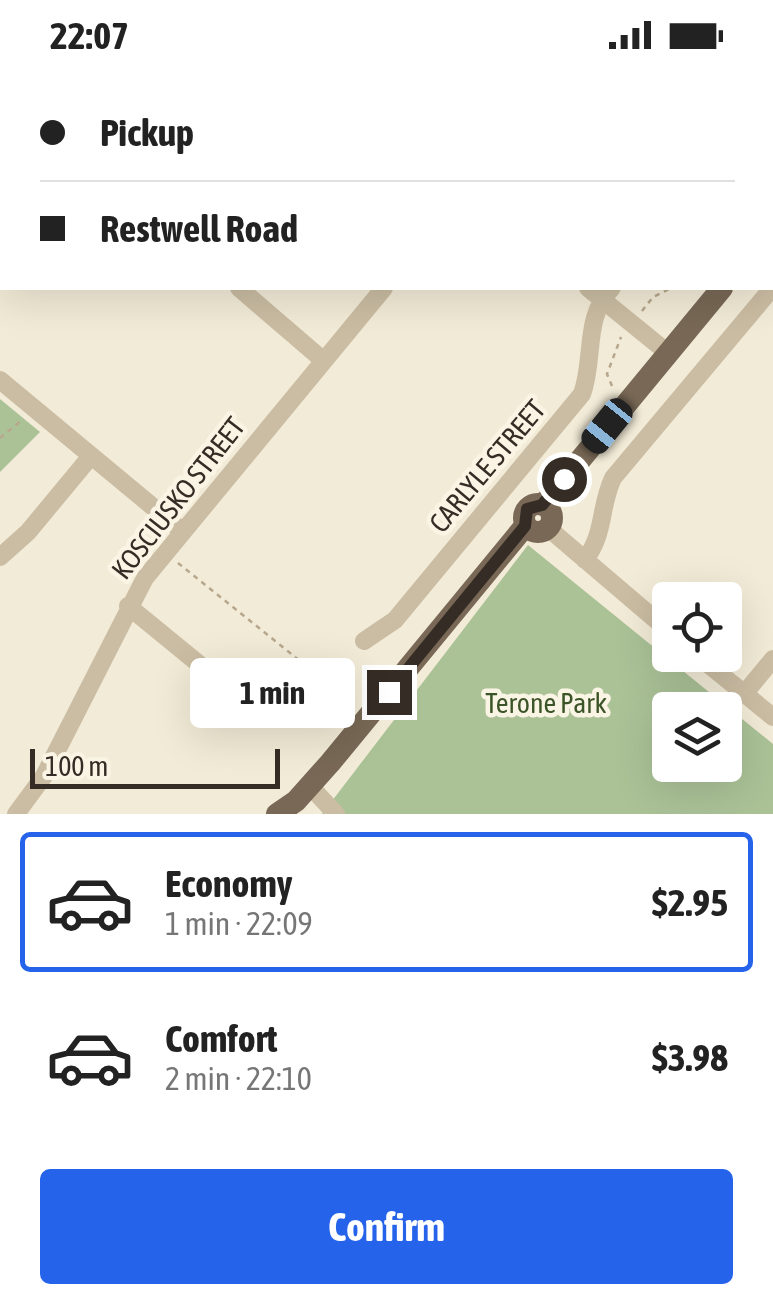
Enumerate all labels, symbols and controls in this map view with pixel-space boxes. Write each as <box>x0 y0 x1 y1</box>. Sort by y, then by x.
text: 22:07 <box>50 14 129 57</box>
text: Pickup <box>100 111 194 154</box>
text: Restwell Road <box>100 207 298 250</box>
street label: CARLYLE STREET <box>423 393 551 539</box>
car <box>576 393 638 459</box>
street label: KOSCIUSKO STREET <box>105 411 251 585</box>
route start <box>542 457 587 502</box>
map controls <box>652 582 742 782</box>
button: locate <box>652 582 742 672</box>
callout: 1 min <box>189 657 354 727</box>
route end <box>367 670 412 715</box>
text: 1 min <box>240 674 305 711</box>
park label: Terone Park <box>485 687 607 719</box>
button: layers <box>652 692 742 782</box>
scale bar <box>30 744 280 788</box>
text: 100 m <box>45 750 108 782</box>
icon: car <box>45 857 135 947</box>
text: Economy <box>165 862 292 905</box>
text: $2.95 <box>652 881 728 924</box>
text: 1 min · 22:09 <box>165 905 312 942</box>
icon: car <box>45 1012 135 1102</box>
text: Comfort <box>165 1017 277 1060</box>
text: $3.98 <box>652 1036 728 1079</box>
text: 2 min · 22:10 <box>165 1060 312 1097</box>
button: Confirm <box>40 1169 733 1284</box>

